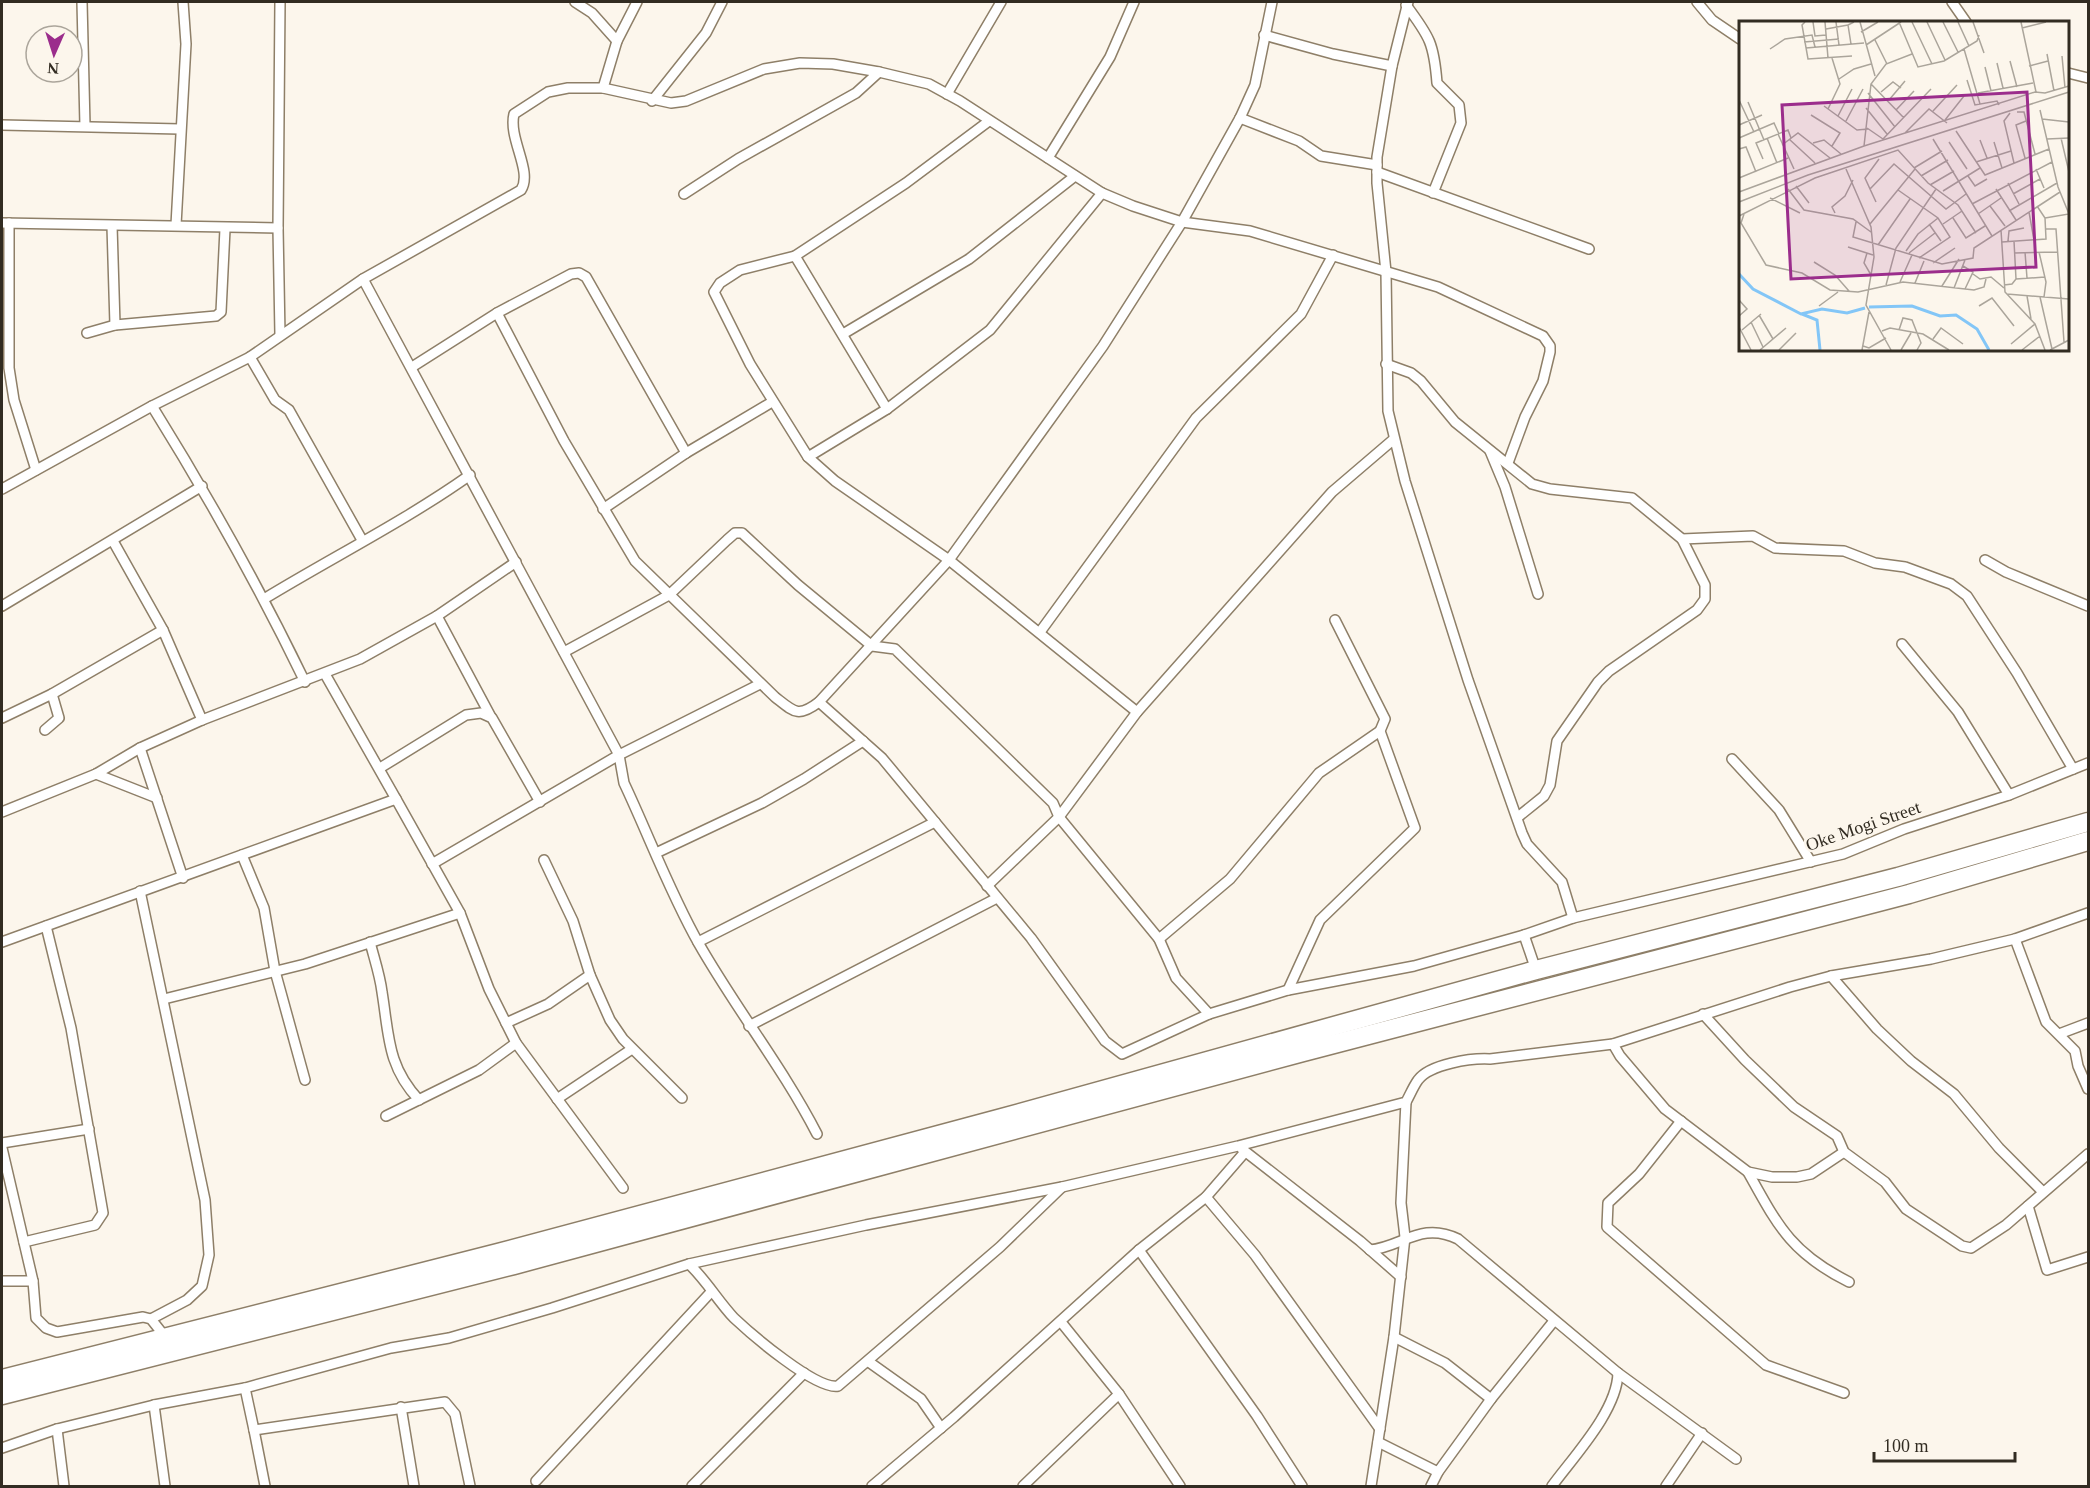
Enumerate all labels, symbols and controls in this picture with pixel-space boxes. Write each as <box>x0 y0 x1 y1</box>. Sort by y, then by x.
inset map <box>1739 21 2069 351</box>
north arrow <box>24 24 84 84</box>
text: N <box>47 60 59 77</box>
street label: Oke Mogi Street <box>1803 797 1923 855</box>
scale bar <box>1874 1425 2015 1463</box>
text: 100 m <box>1883 1436 1929 1456</box>

